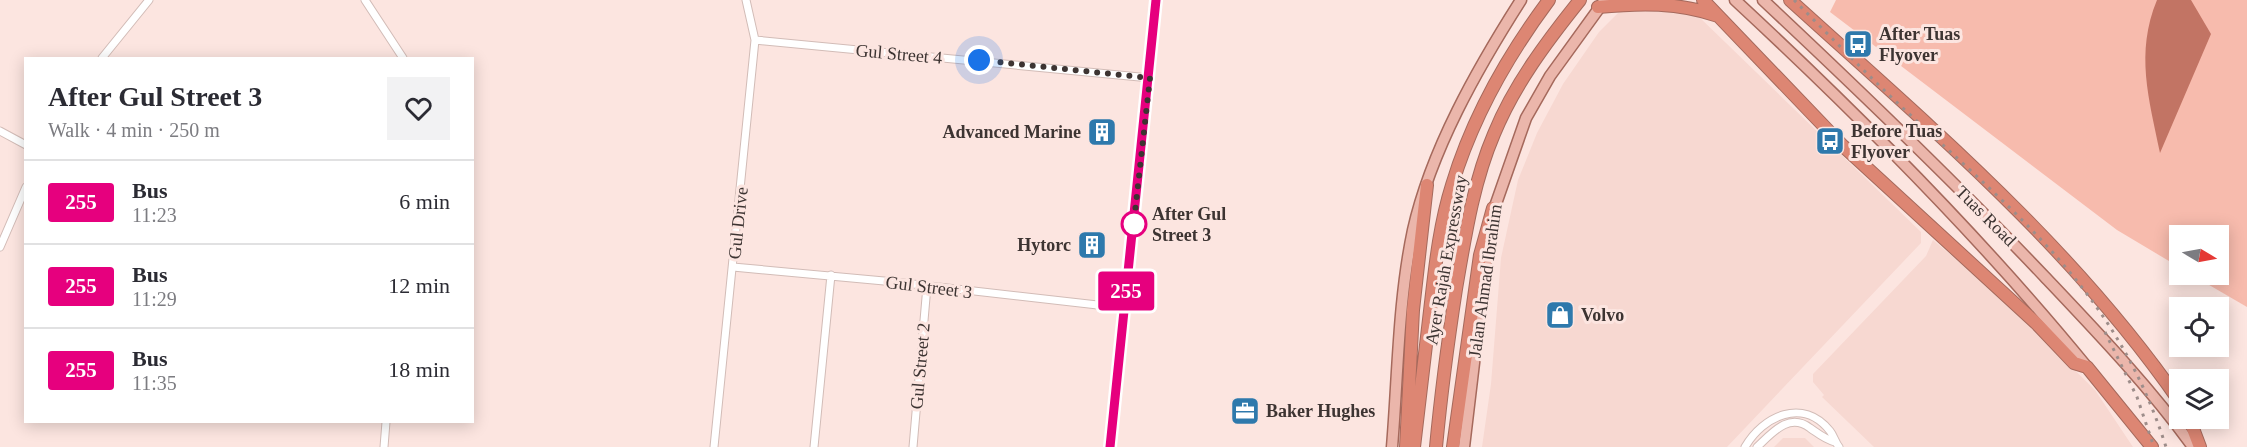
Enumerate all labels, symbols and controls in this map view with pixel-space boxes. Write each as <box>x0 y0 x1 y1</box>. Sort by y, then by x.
place label: After Tuas Flyover <box>1879 24 1960 65</box>
bus stop icon: After Tuas Flyover <box>1842 28 1874 60</box>
street label: Gul Street 4 <box>855 40 943 68</box>
your location <box>964 45 994 75</box>
button: heart <box>387 77 450 140</box>
text: After Gul Street 3 <box>48 81 262 112</box>
building icon: Advanced Marine <box>1086 116 1118 148</box>
text: Walk · 4 min · 250 m <box>48 119 220 141</box>
place label: Before Tuas Flyover <box>1851 121 1942 162</box>
place label: Advanced Marine <box>943 122 1081 142</box>
bus stop icon: Before Tuas Flyover <box>1814 125 1846 157</box>
street label: Ayer Rajah Expressway <box>1421 173 1471 347</box>
text: Bus <box>132 178 167 203</box>
street label: Tuas Road <box>1952 182 2020 250</box>
street label: Gul Drive <box>724 186 752 260</box>
text: 6 min <box>399 189 450 214</box>
text: 255 <box>65 190 97 214</box>
street label: Jalan Ahmad Ibrahim <box>1464 203 1506 359</box>
text: 11:23 <box>132 204 177 226</box>
place label: After Gul Street 3 <box>1152 204 1226 245</box>
marker: After Gul Street 3 <box>1121 211 1147 237</box>
north arrow <box>2169 225 2229 285</box>
map controls <box>2169 225 2229 429</box>
building icon: Hytorc <box>1076 229 1108 261</box>
place label: Hytorc <box>1017 235 1071 255</box>
text: Bus <box>132 262 167 287</box>
street label: Gul Street 3 <box>885 272 973 302</box>
line badge: 255 <box>1092 272 1160 310</box>
text: 12 min <box>388 273 450 298</box>
text: 255 <box>65 274 97 298</box>
text: 255 <box>1110 279 1142 303</box>
text: 11:29 <box>132 288 177 310</box>
button: locate <box>2169 297 2229 357</box>
shop icon: Volvo <box>1544 299 1576 331</box>
place label: Volvo <box>1581 305 1624 325</box>
street label: Gul Street 2 <box>906 322 934 410</box>
text: Bus <box>132 346 167 371</box>
text: 18 min <box>388 357 450 382</box>
text: 255 <box>65 358 97 382</box>
button: layers <box>2169 369 2229 429</box>
text: 11:35 <box>132 372 177 394</box>
office icon: Baker Hughes <box>1229 395 1261 427</box>
place label: Baker Hughes <box>1266 401 1375 421</box>

